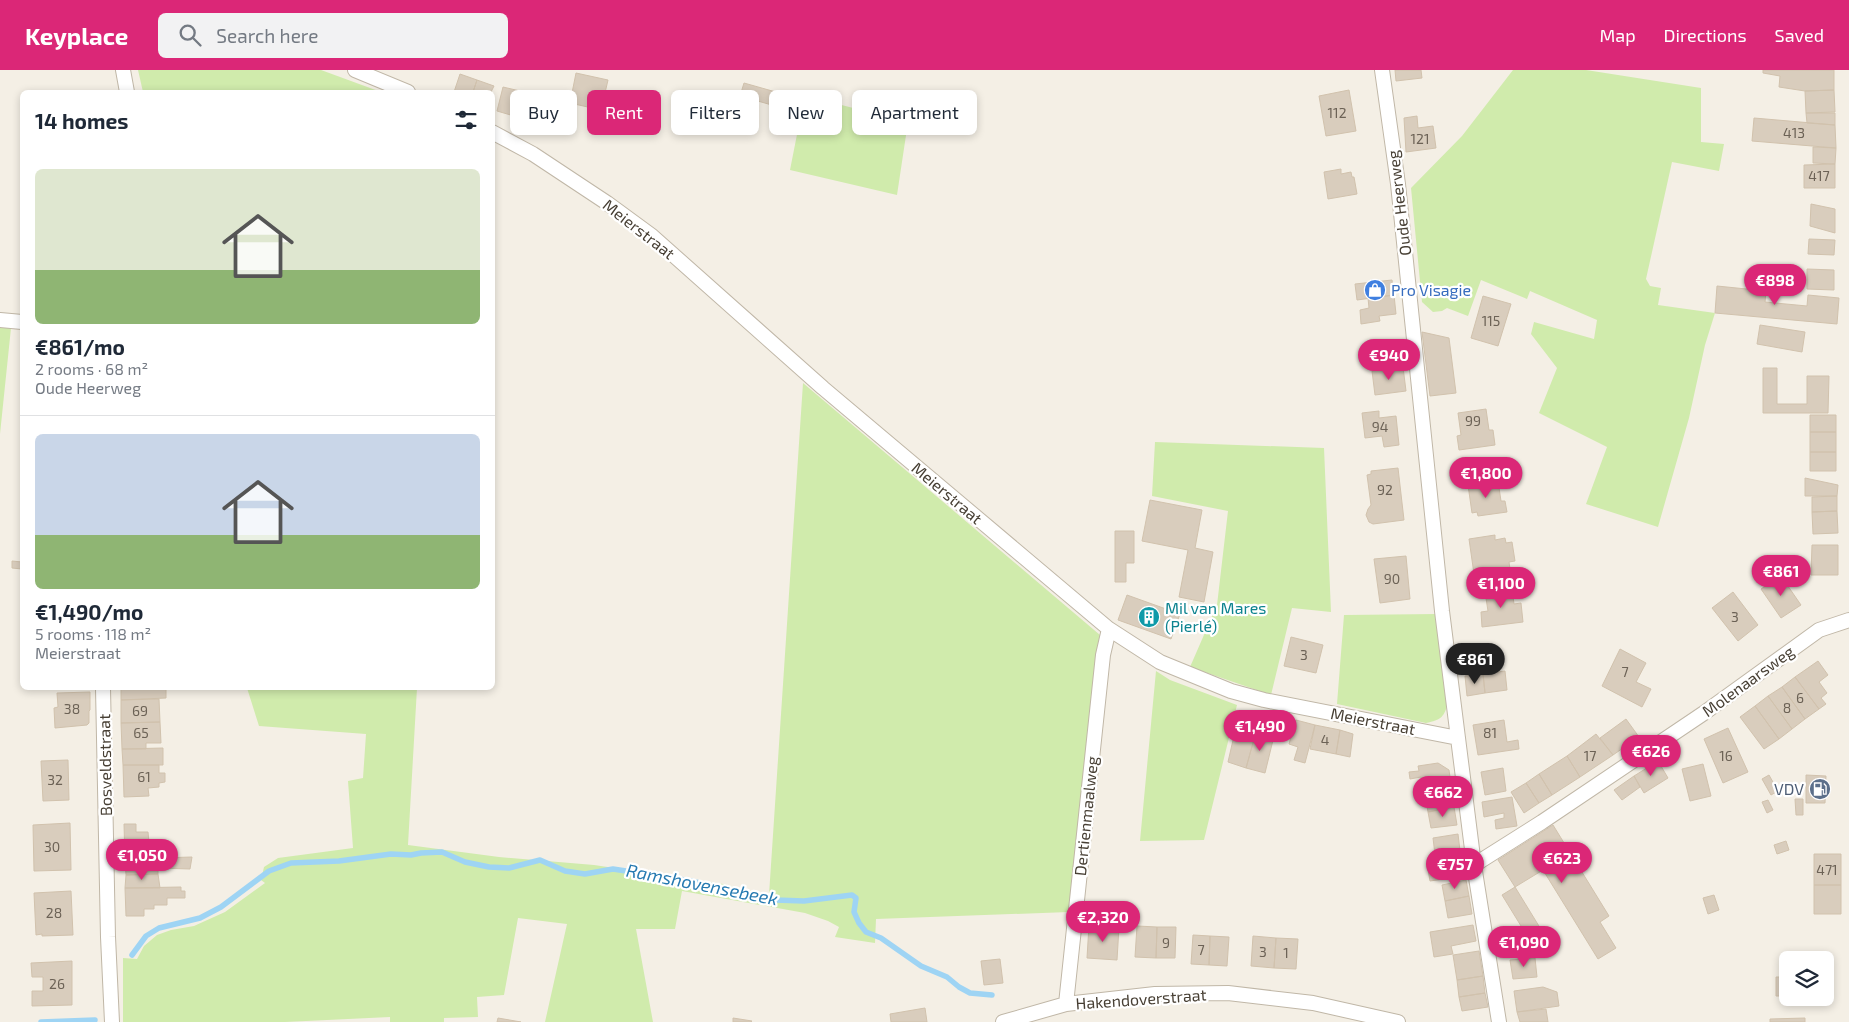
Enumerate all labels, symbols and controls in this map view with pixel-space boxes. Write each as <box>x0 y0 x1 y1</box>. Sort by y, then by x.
search box <box>158 13 508 58</box>
text: Keyplace <box>25 21 128 50</box>
icon: search <box>176 21 204 49</box>
text: Search here <box>216 24 318 47</box>
text: Map <box>1599 24 1636 46</box>
text: Directions <box>1664 24 1747 46</box>
text: Saved <box>1775 24 1824 46</box>
chip: Buy <box>510 90 577 135</box>
chip: Rent <box>587 90 661 135</box>
chip: Filters <box>671 90 759 135</box>
chip: New <box>769 90 842 135</box>
chip: Apartment <box>852 90 977 135</box>
house number: 112 <box>1327 104 1347 121</box>
icon: filters <box>452 106 480 134</box>
text: 14 homes <box>35 108 129 133</box>
house number: 413 <box>1783 124 1805 141</box>
house number: 121 <box>1410 130 1430 147</box>
street label: Oude Heerweg <box>1383 149 1414 257</box>
house number: 417 <box>1808 167 1830 184</box>
street label: Meierstraat <box>600 195 679 263</box>
icon: home <box>213 201 303 291</box>
pin: €898 <box>1745 264 1805 306</box>
text: €898 <box>1755 270 1795 289</box>
shop icon: Pro Visagie <box>1363 278 1387 302</box>
place label: Pro Visagie <box>1391 280 1471 299</box>
house number: 115 <box>1482 312 1500 329</box>
text: €861/mo <box>35 334 125 359</box>
pin: €940 <box>1359 338 1419 381</box>
text: €940 <box>1369 345 1409 364</box>
text: 2 rooms · 68 m² <box>35 359 148 378</box>
text: Oude Heerweg <box>35 378 141 397</box>
house number: 99 <box>1465 412 1481 429</box>
house number: 94 <box>1372 418 1388 435</box>
pin: €1,800 <box>1445 456 1527 499</box>
street label: Meierstraat <box>908 458 986 528</box>
text: €1,800 <box>1460 463 1512 482</box>
icon: home <box>213 467 303 557</box>
house number: 92 <box>1377 481 1393 498</box>
pin: €861 <box>1751 554 1811 597</box>
text: €861 <box>1763 561 1799 580</box>
pin: €1,100 <box>1460 566 1542 609</box>
house number: 90 <box>1384 570 1400 587</box>
text: €1,100 <box>1477 573 1525 592</box>
place label: Mil van Mares (Pierlé) <box>1165 598 1266 635</box>
text: €1,490/mo <box>35 599 143 624</box>
building icon: Mil van Mares (Pierlé) <box>1137 605 1161 629</box>
house number: 3 <box>1731 608 1739 625</box>
text: 5 rooms · 118 m² <box>35 624 151 643</box>
street label: Molenaarsweg <box>1698 641 1797 720</box>
pin: €861 <box>1445 642 1505 685</box>
text: Meierstraat <box>35 643 121 662</box>
house number: 3 <box>1300 646 1308 663</box>
text: €861 <box>1457 649 1493 668</box>
house number: 7 <box>1621 663 1629 680</box>
house number: 6 <box>1796 689 1804 706</box>
house number: 8 <box>1783 699 1791 716</box>
house number: 38 <box>64 700 80 717</box>
house number: 69 <box>132 702 148 719</box>
street label: Meierstraat <box>1329 703 1417 738</box>
pin: €1,490 <box>1219 710 1301 752</box>
street label: Bosveldstraat <box>94 714 115 816</box>
text: €1,490 <box>1235 716 1285 735</box>
house number: 65 <box>133 724 149 741</box>
house number: 81 <box>1483 724 1497 741</box>
house number: 4 <box>1321 731 1329 748</box>
pin: €626 <box>1621 734 1681 777</box>
text: €626 <box>1632 741 1670 760</box>
house number: 17 <box>1584 747 1596 764</box>
house number: 16 <box>1719 747 1733 764</box>
street label: Dertienmaalweg <box>1070 755 1101 877</box>
house number: 61 <box>137 768 151 785</box>
house number: 32 <box>47 771 63 788</box>
pin: €662 <box>1413 776 1473 818</box>
fuel station icon: VDV <box>1808 777 1832 801</box>
place label: VDV <box>1774 779 1804 798</box>
text: €662 <box>1424 782 1462 801</box>
house number: 30 <box>44 838 60 855</box>
pin: €1,050 <box>101 838 183 881</box>
pin: €623 <box>1532 842 1592 884</box>
text: €1,050 <box>117 845 167 864</box>
pin: €757 <box>1425 848 1485 890</box>
text: €623 <box>1543 848 1581 867</box>
text: €757 <box>1437 854 1473 873</box>
water label: Ramshovensebeek <box>624 859 780 910</box>
house number: 471 <box>1816 861 1838 878</box>
pin: €2,320 <box>1062 900 1144 943</box>
house number: 28 <box>46 904 62 921</box>
text: €2,320 <box>1077 907 1129 926</box>
pin: €1,090 <box>1483 926 1565 968</box>
text: €1,090 <box>1499 932 1549 951</box>
house number: 9 <box>1162 934 1170 951</box>
house number: 7 <box>1197 941 1205 958</box>
house number: 3 <box>1259 943 1267 960</box>
house number: 1 <box>1283 944 1289 961</box>
map controls <box>1779 951 1834 1006</box>
button: layers <box>1779 951 1834 1006</box>
house number: 26 <box>49 975 65 992</box>
street label: Hakendoverstraat <box>1075 984 1207 1013</box>

